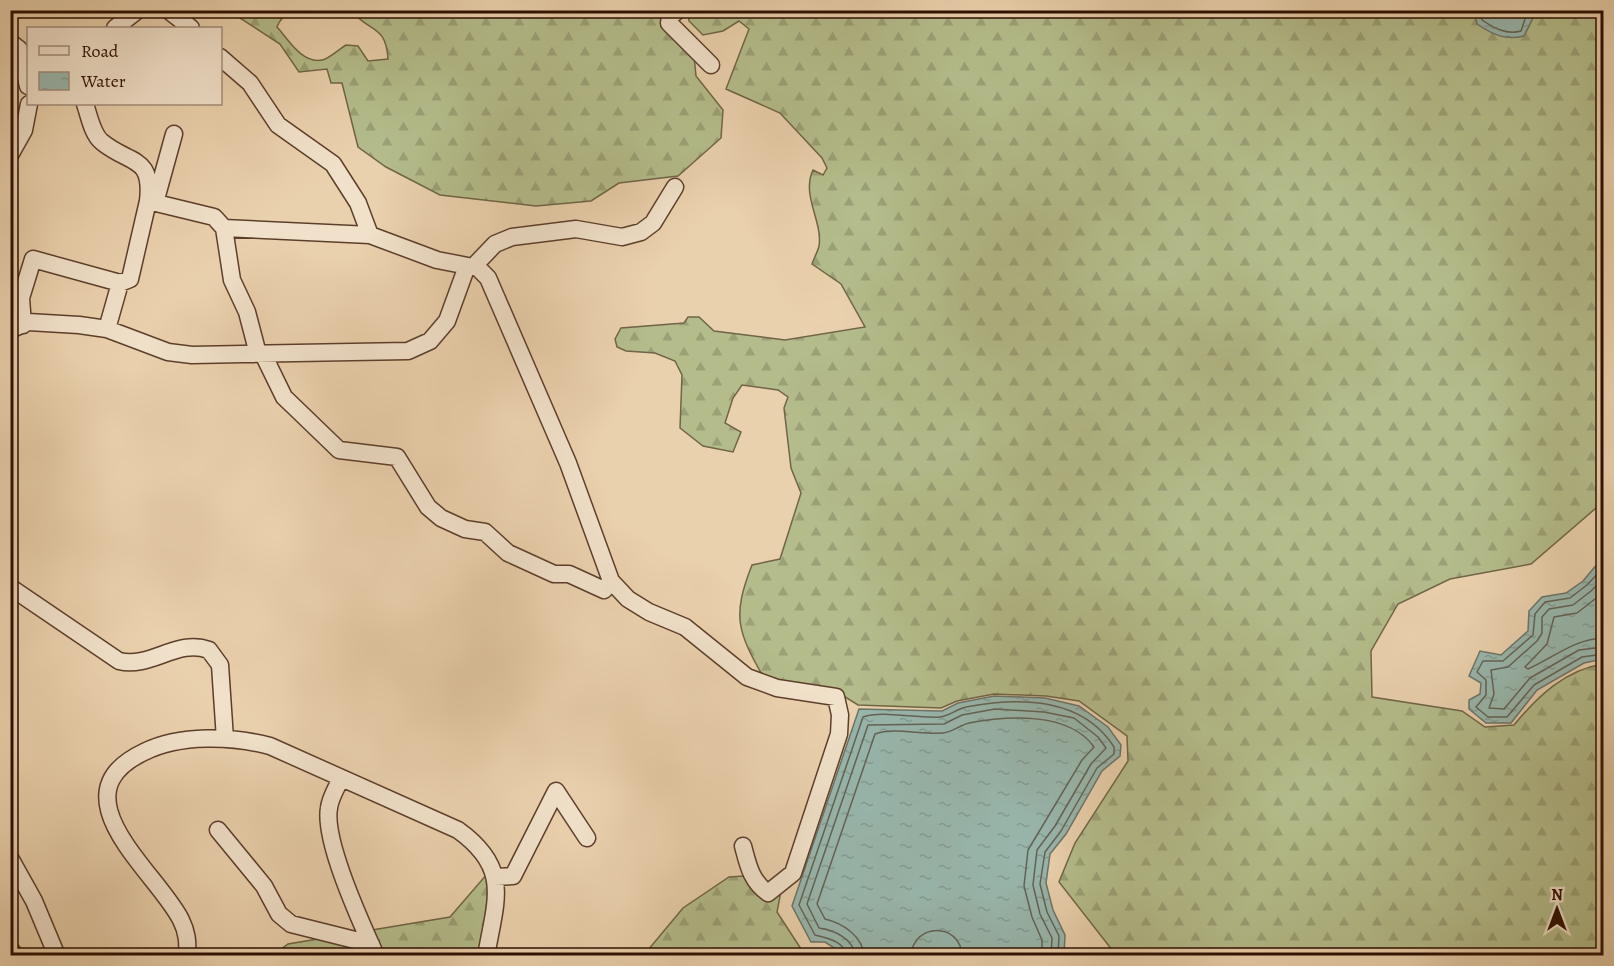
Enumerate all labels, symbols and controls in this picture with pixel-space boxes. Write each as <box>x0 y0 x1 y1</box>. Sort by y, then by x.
legend <box>27 27 222 105</box>
text: Road <box>81 39 119 63</box>
text: Water <box>80 69 126 93</box>
north arrow <box>1527 879 1587 939</box>
text: N <box>1551 884 1563 906</box>

